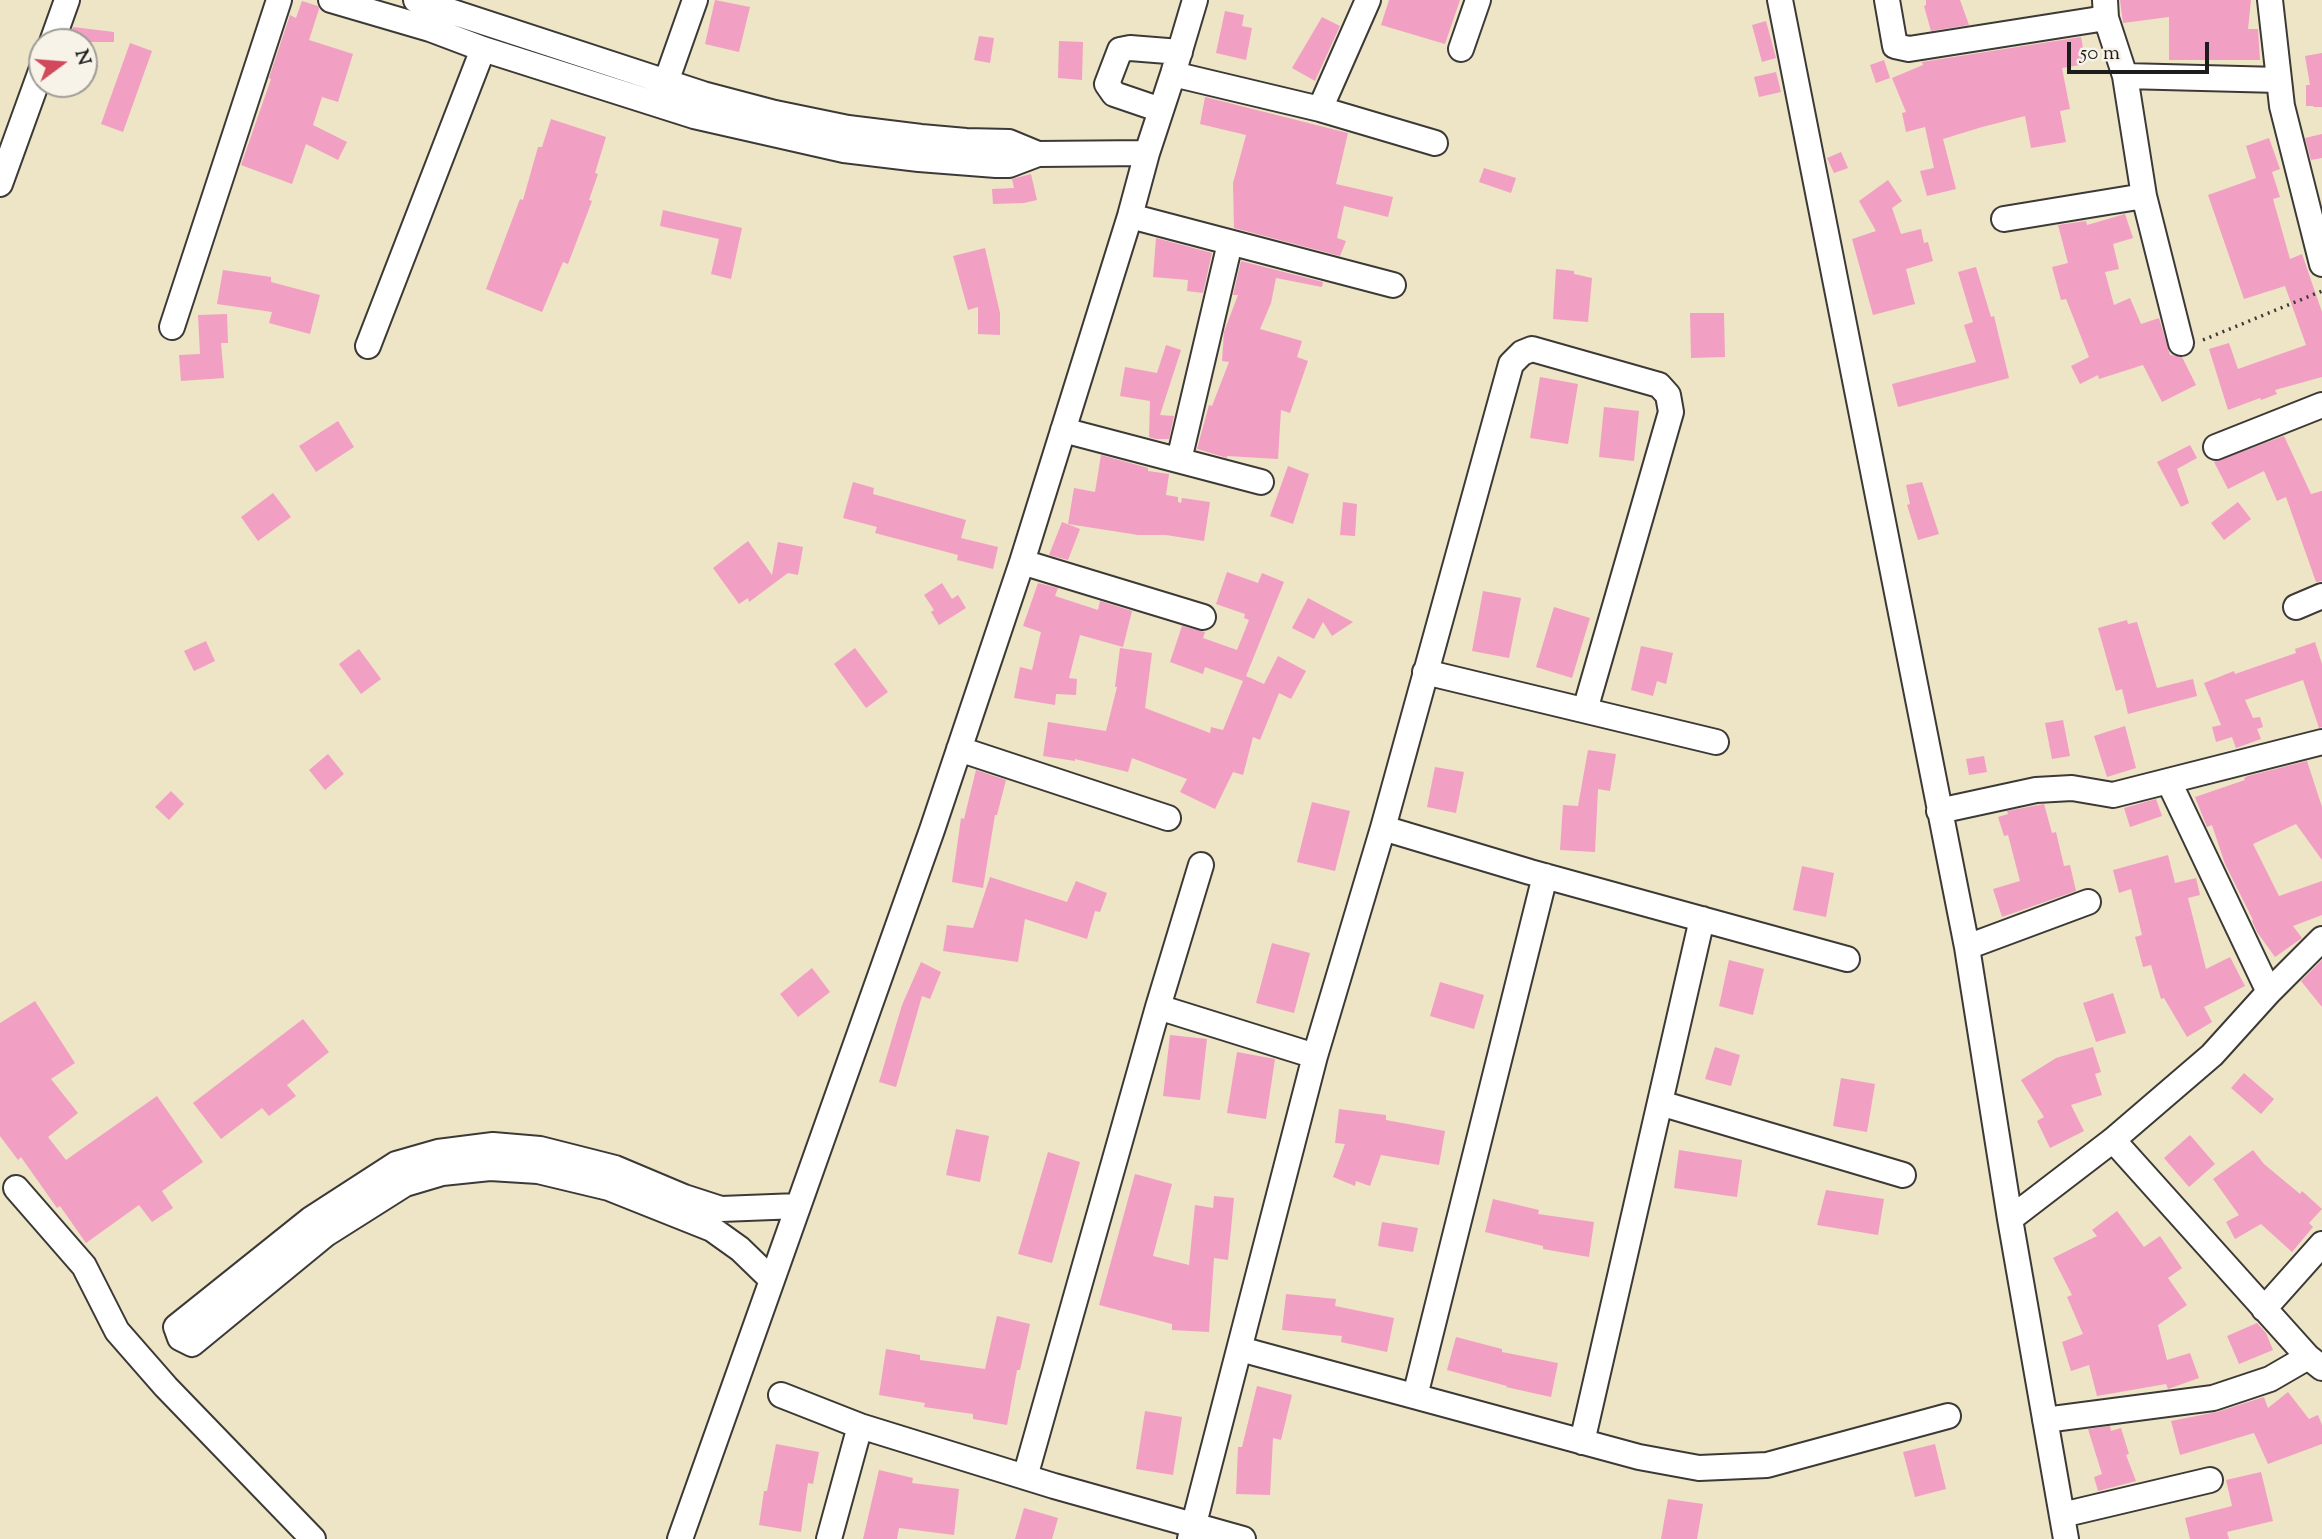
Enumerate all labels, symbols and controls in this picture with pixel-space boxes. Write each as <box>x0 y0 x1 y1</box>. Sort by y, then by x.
north arrow <box>28 28 98 98</box>
scale bar <box>2070 28 2212 72</box>
text: 50 m <box>2080 39 2120 69</box>
text: N <box>67 47 97 69</box>

